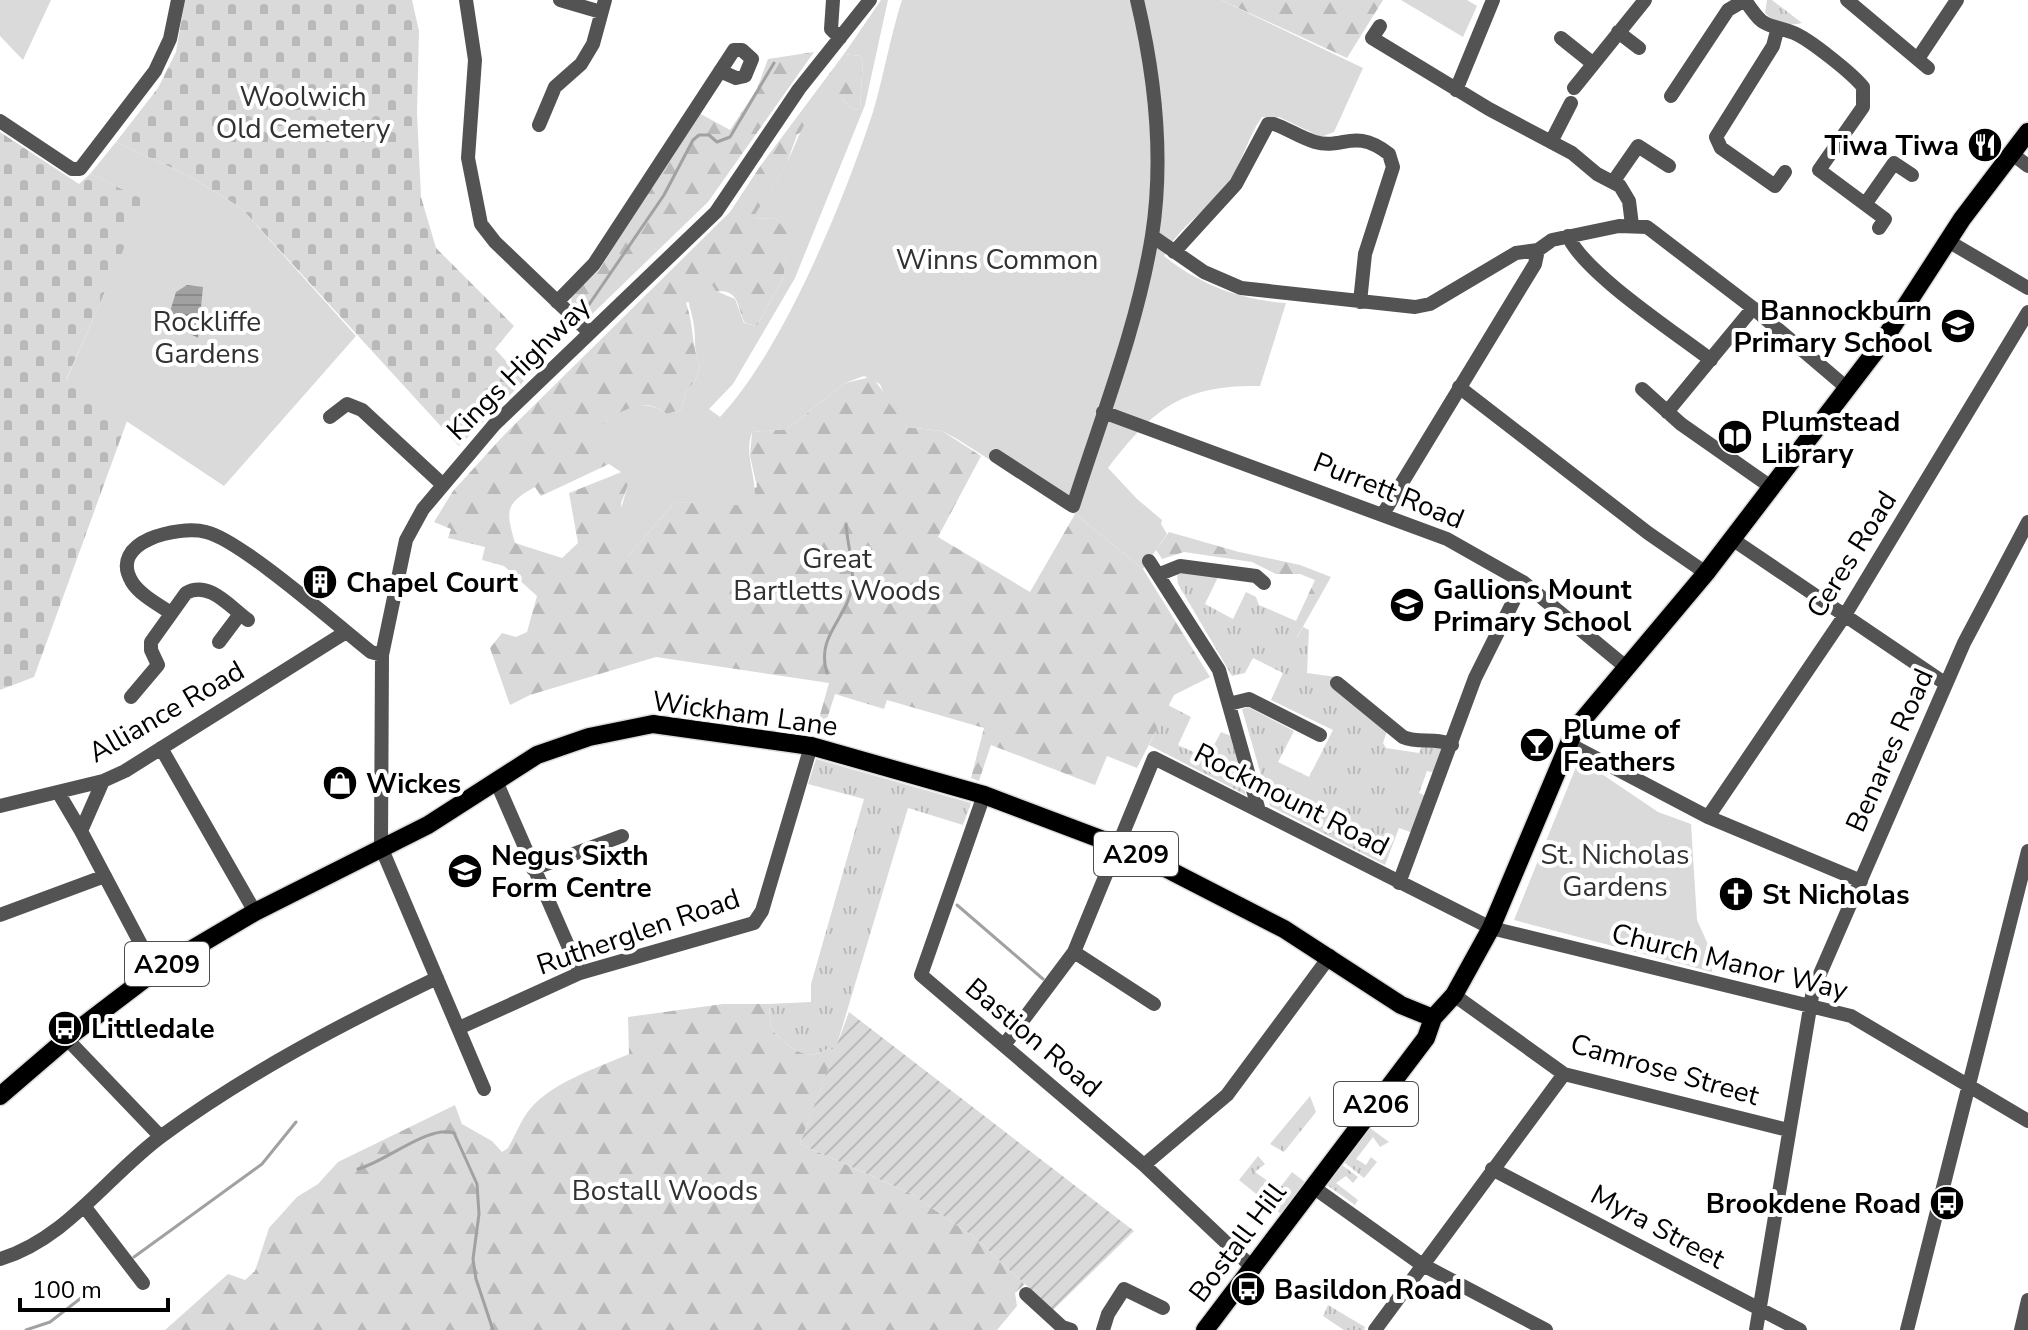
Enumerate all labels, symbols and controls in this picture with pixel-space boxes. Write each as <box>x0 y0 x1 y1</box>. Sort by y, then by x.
park label: Woolwich Old Cemetery <box>216 78 391 148</box>
restaurant icon: Tiwa Tiwa <box>1966 126 2004 164</box>
place label: Tiwa Tiwa <box>1825 127 1959 165</box>
park label: Winns Common <box>896 241 1098 279</box>
street label: Kings Highway <box>438 288 600 449</box>
place label: Bannockburn Primary School <box>1733 292 1932 362</box>
park label: Rockliffe Gardens <box>153 303 261 373</box>
school or university icon: Bannockburn Primary School <box>1939 307 1977 345</box>
place label: Plumstead Library <box>1761 403 1900 473</box>
library icon: Plumstead Library <box>1716 418 1754 456</box>
street label: Purrett Road <box>1308 443 1470 538</box>
street label: Ceres Road <box>1798 484 1906 625</box>
park label: Great Bartletts Woods <box>733 540 941 610</box>
building icon: Chapel Court <box>301 563 339 601</box>
place label: Chapel Court <box>346 564 518 602</box>
place label: Gallions Mount Primary School <box>1433 571 1632 641</box>
school or university icon: Gallions Mount Primary School <box>1388 586 1426 624</box>
street label: Alliance Road <box>82 652 251 772</box>
street label: Benares Road <box>1837 663 1943 838</box>
street label: Wickham Lane <box>650 682 840 746</box>
place label: Plume of Feathers <box>1563 711 1681 781</box>
bar icon: Plume of Feathers <box>1518 726 1556 764</box>
street label: Rockmount Road <box>1187 734 1396 865</box>
shop icon: Wickes <box>321 764 359 802</box>
place label: Wickes <box>366 765 461 803</box>
road number: A209 <box>1094 832 1178 876</box>
park label: St. Nicholas Gardens <box>1540 836 1690 906</box>
place label: Negus Sixth Form Centre <box>491 837 652 907</box>
school or university icon: Negus Sixth Form Centre <box>446 852 484 890</box>
church icon: St Nicholas <box>1717 875 1755 913</box>
place label: St Nicholas <box>1762 876 1910 914</box>
street label: Rutherglen Road <box>532 879 745 985</box>
street label: Church Manor Way <box>1608 914 1852 1010</box>
road number: A209 <box>125 942 209 986</box>
street label: Bastion Road <box>957 969 1110 1106</box>
bus stop icon: Littledale <box>46 1009 84 1047</box>
place label: Littledale <box>91 1010 215 1048</box>
street label: Camrose Street <box>1566 1025 1764 1115</box>
road number: A206 <box>1334 1082 1418 1126</box>
park label: Bostall Woods <box>572 1172 758 1210</box>
street label: Bostall Hill <box>1180 1174 1296 1310</box>
street label: Myra Street <box>1584 1176 1731 1278</box>
bus stop icon: Brookdene Road <box>1928 1184 1966 1222</box>
place label: Brookdene Road <box>1706 1185 1921 1223</box>
scale bar <box>20 1262 168 1312</box>
bus stop icon: Basildon Road <box>1229 1270 1267 1308</box>
place label: Basildon Road <box>1274 1271 1462 1309</box>
text: 100 m <box>32 1274 102 1306</box>

